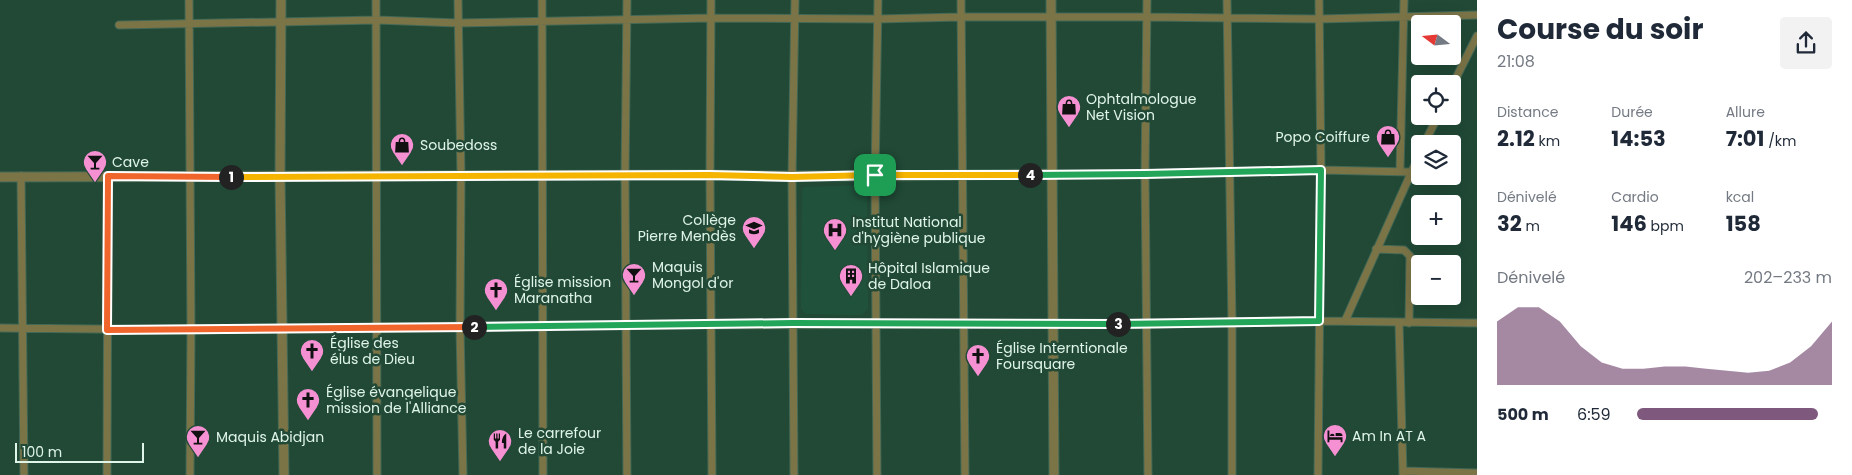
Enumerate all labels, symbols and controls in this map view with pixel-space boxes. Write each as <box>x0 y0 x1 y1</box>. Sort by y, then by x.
text: Course du soir <box>1497 10 1703 49</box>
north arrow <box>1411 15 1461 65</box>
map controls <box>1411 15 1461 305</box>
button: share <box>1780 17 1832 69</box>
text: 21:08 <box>1497 50 1535 73</box>
button: locate <box>1411 75 1461 125</box>
place label: Ophtalmologue Net Vision <box>1086 89 1197 125</box>
shop icon: Ophtalmologue Net Vision <box>1056 94 1082 128</box>
text: Distance <box>1497 102 1558 122</box>
text: Durée <box>1611 102 1653 122</box>
text: Allure <box>1726 102 1765 122</box>
shop icon: Popo Coiffure <box>1375 124 1401 158</box>
text: 2.12 <box>1497 124 1535 153</box>
text: 14:53 <box>1611 124 1666 153</box>
text: 7:01 <box>1726 124 1764 153</box>
place label: Popo Coiffure <box>1275 127 1370 147</box>
text: km <box>1535 131 1560 151</box>
text: /km <box>1764 131 1797 151</box>
shop icon: Soubedoss <box>389 132 415 166</box>
place label: Soubedoss <box>420 135 497 155</box>
button: layers <box>1411 135 1461 185</box>
bar icon: Cave <box>82 149 108 183</box>
place label: Cave <box>112 152 149 172</box>
pin <box>854 154 896 196</box>
icon: arrive <box>861 161 889 189</box>
pin: 4 <box>1018 162 1042 188</box>
pin: 1 <box>218 164 244 190</box>
text: 4 <box>1026 165 1035 185</box>
text: 1 <box>229 167 234 187</box>
text: Dénivelé <box>1497 187 1557 207</box>
text: Cardio <box>1611 187 1659 207</box>
text: kcal <box>1726 187 1754 207</box>
button: + <box>1411 195 1461 245</box>
text: 32 <box>1497 209 1522 238</box>
text: 146 <box>1611 209 1647 238</box>
text: 158 <box>1726 209 1761 238</box>
place label: Collège Pierre Mendès <box>638 210 736 246</box>
place label: Institut National d'hygiène publique <box>852 212 986 248</box>
school or university icon: Collège Pierre Mendès <box>741 215 767 249</box>
text: m <box>1522 216 1540 236</box>
text: bpm <box>1647 216 1684 236</box>
hospital icon: Institut National d'hygiène publique <box>822 217 848 251</box>
button: − <box>1411 255 1461 305</box>
place label: Maquis Mongol d'or <box>652 257 733 293</box>
place label: Hôpital Islamique de Daloa <box>868 258 990 294</box>
bar icon: Maquis Mongol d'or <box>621 262 647 296</box>
building icon: Hôpital Islamique de Daloa <box>838 263 864 297</box>
text: Dénivelé <box>1497 266 1565 289</box>
text: 202–233 m <box>1744 266 1832 289</box>
place label: Église mission Maranatha <box>514 272 611 308</box>
church icon: Église mission Maranatha <box>483 277 509 311</box>
pin: 3 <box>1106 312 1130 336</box>
pin: 2 <box>462 314 486 340</box>
text: 3 <box>1114 314 1123 334</box>
text: 2 <box>471 317 479 337</box>
place label: Église des élus de Dieu <box>330 333 415 369</box>
church icon: Église des élus de Dieu <box>299 338 325 372</box>
place label: Église Interntionale Foursquare <box>996 338 1128 374</box>
church icon: Église Interntionale Foursquare <box>965 343 991 377</box>
place label: Église évangelique mission de l'Alliance <box>326 382 467 418</box>
church icon: Église évangelique mission de l'Alliance <box>295 387 321 421</box>
text: 500 m <box>1497 403 1549 426</box>
text: 6:59 <box>1577 403 1611 426</box>
place label: Le carrefour de la Joie <box>518 423 601 459</box>
hotel icon: Am In AT A <box>1322 423 1348 457</box>
bar icon: Maquis Abidjan <box>185 424 211 458</box>
place label: Am In AT A <box>1352 426 1426 446</box>
place label: Maquis Abidjan <box>216 427 324 447</box>
restaurant icon: Le carrefour de la Joie <box>487 428 513 462</box>
scale bar <box>15 440 144 463</box>
text: 100 m <box>22 442 62 462</box>

